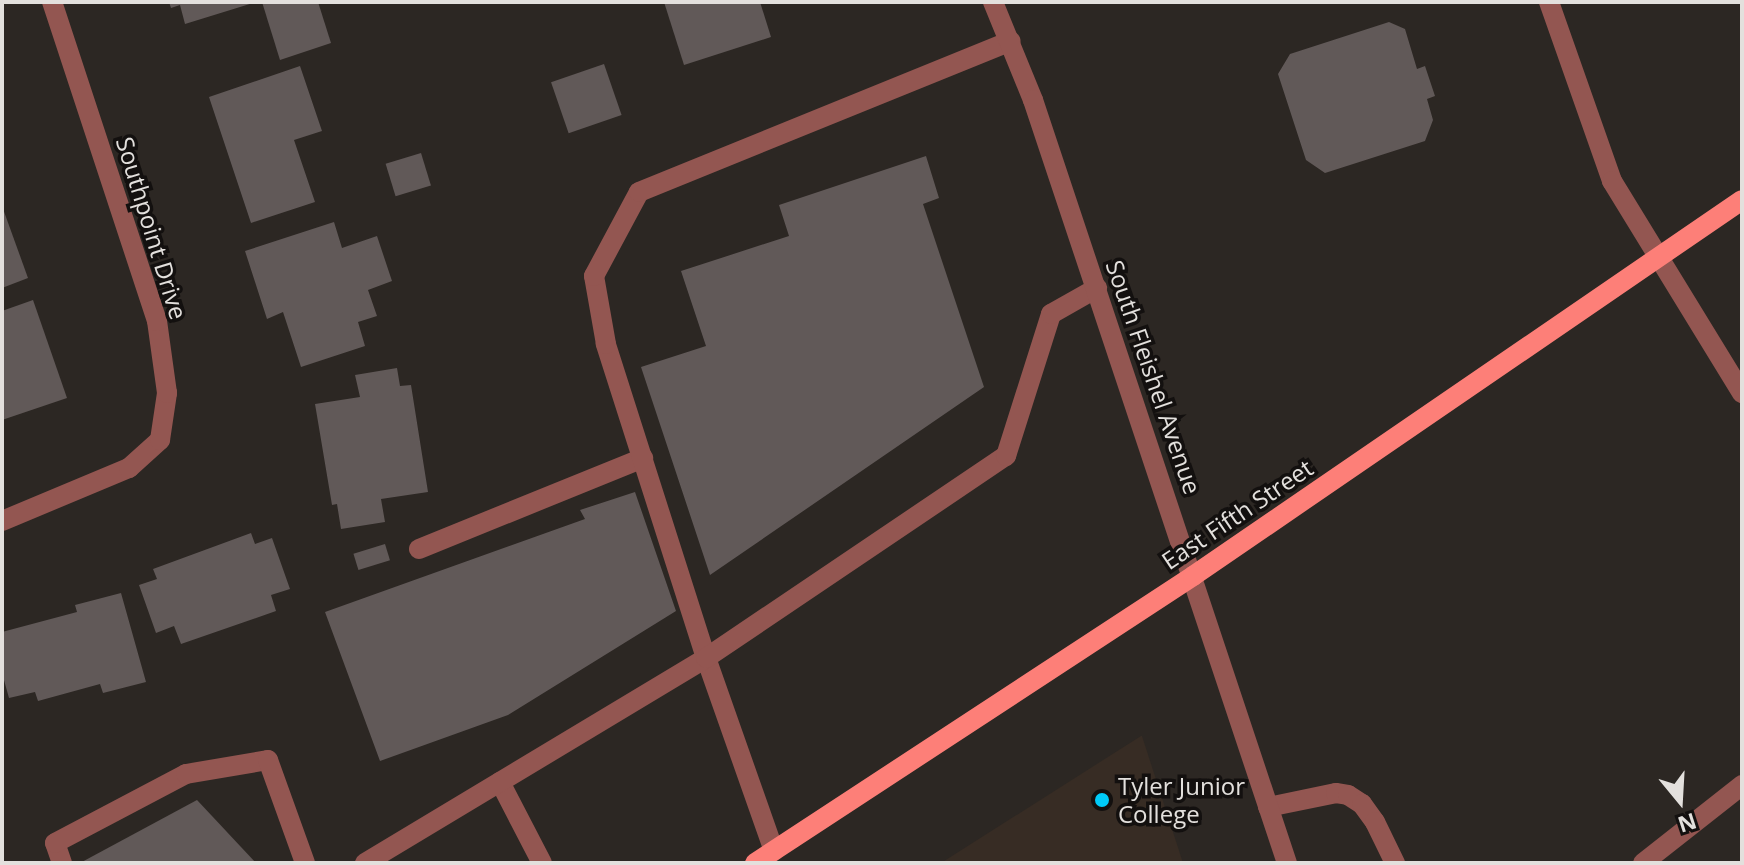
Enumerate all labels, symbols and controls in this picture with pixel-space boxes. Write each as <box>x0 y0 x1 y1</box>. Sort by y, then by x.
street label: Southpoint Drive <box>111 133 193 323</box>
street label: South Fleishel Avenue <box>1100 256 1208 498</box>
street label: East Fifth Street <box>1156 453 1318 575</box>
north arrow <box>1640 761 1720 841</box>
place label: Tyler Junior College <box>1118 772 1245 828</box>
marker: Tyler Junior College <box>1093 791 1111 809</box>
text: N <box>1674 807 1701 841</box>

